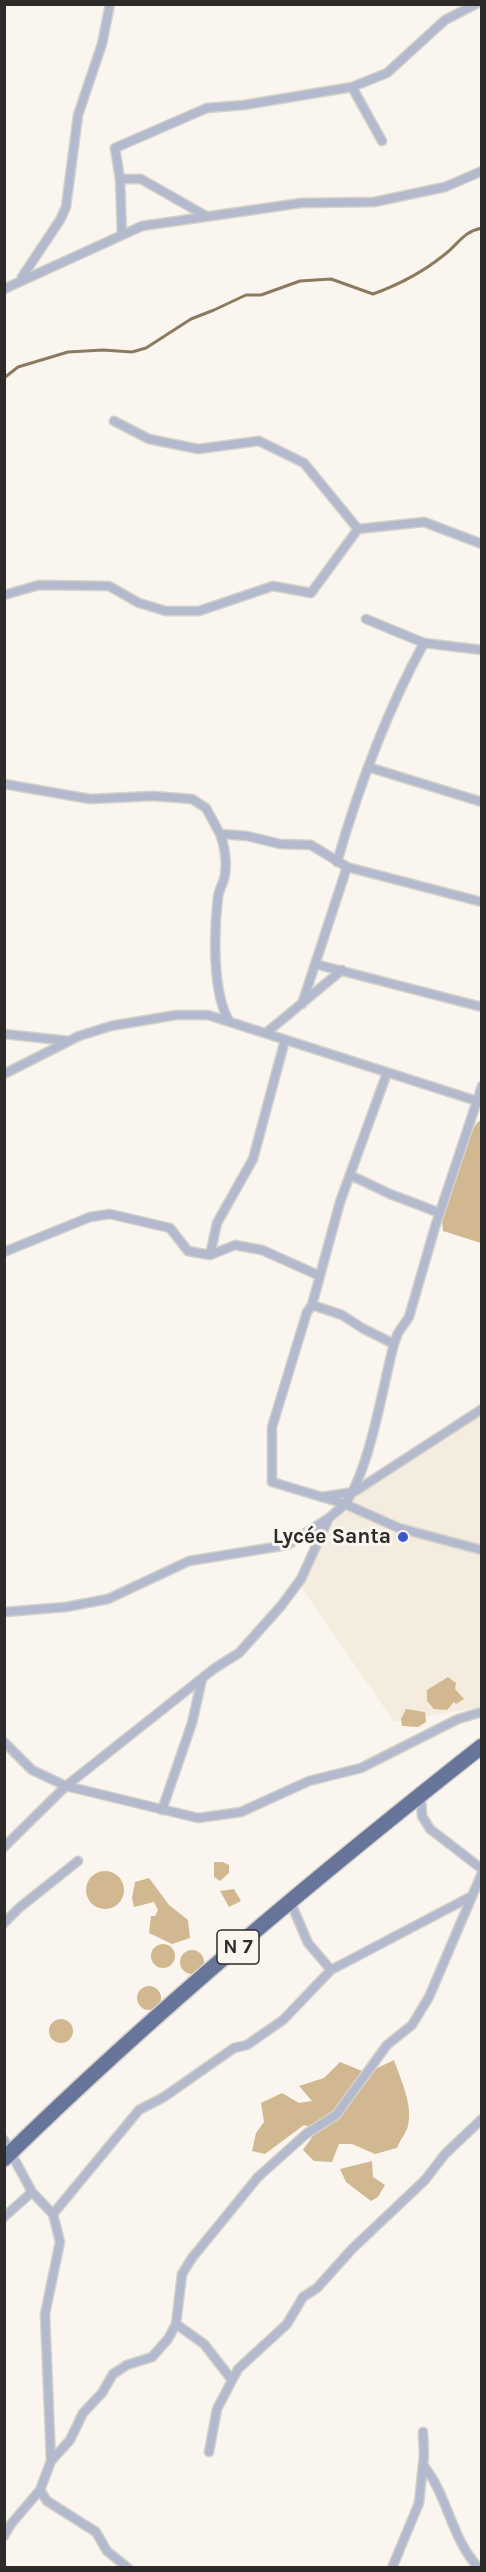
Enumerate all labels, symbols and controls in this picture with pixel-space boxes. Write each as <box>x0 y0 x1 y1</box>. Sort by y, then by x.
place label: Lycée Santa <box>273 1524 391 1550</box>
marker: Lycée Santa <box>396 1530 410 1544</box>
road number: N 7 <box>217 1930 259 1964</box>

